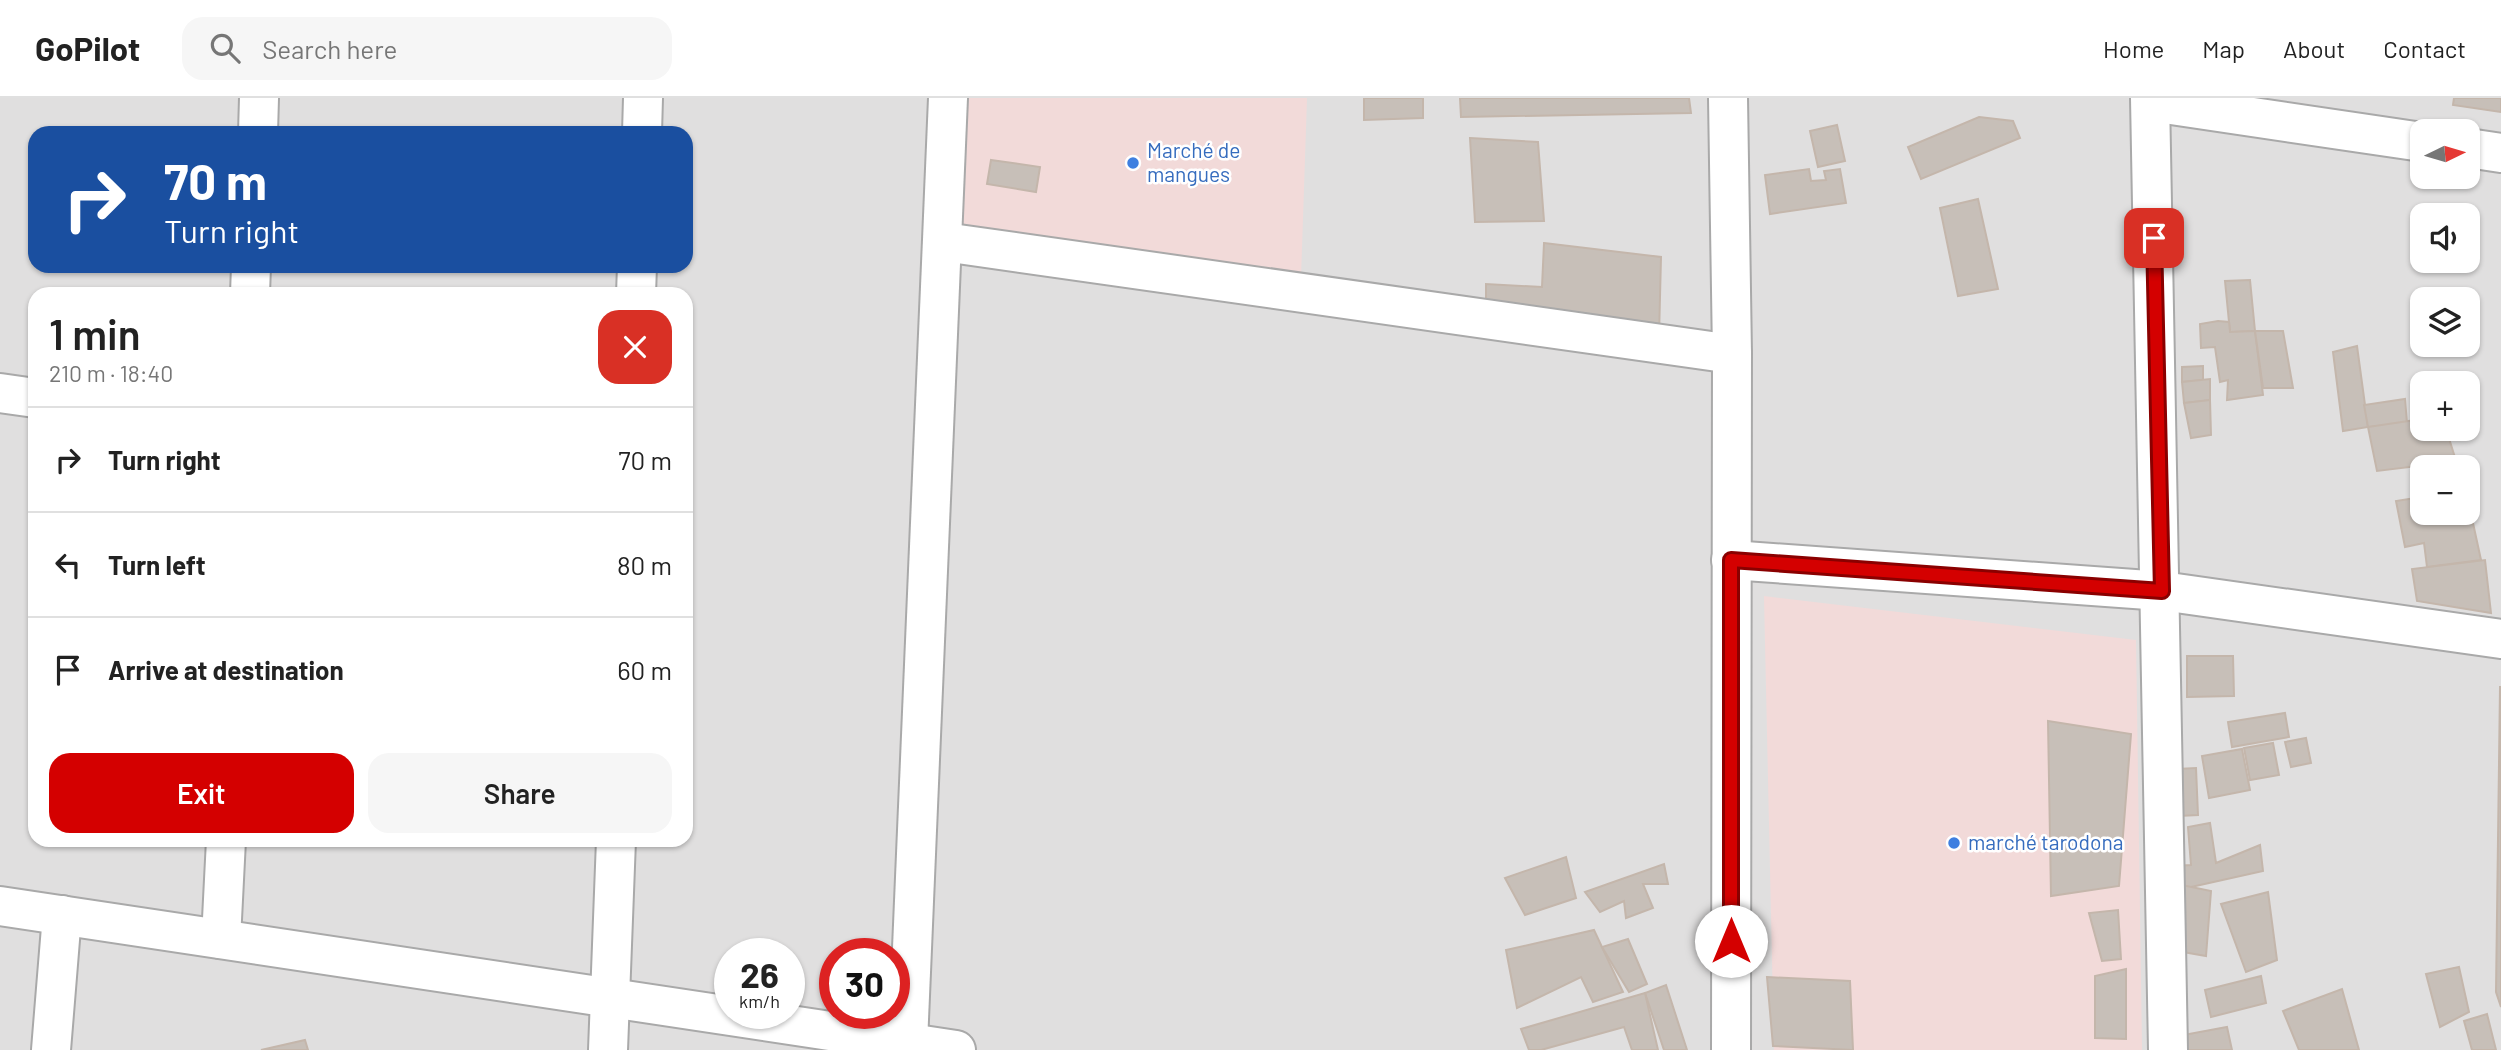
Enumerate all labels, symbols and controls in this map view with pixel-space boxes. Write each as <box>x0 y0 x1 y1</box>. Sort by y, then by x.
search box <box>182 17 672 80</box>
text: GoPilot <box>35 28 140 68</box>
icon: search <box>206 29 244 67</box>
text: Search here <box>262 33 397 64</box>
text: Home <box>2103 34 2164 63</box>
text: Map <box>2202 34 2245 63</box>
text: About <box>2283 34 2345 63</box>
text: Contact <box>2383 34 2466 63</box>
north arrow <box>2410 119 2480 189</box>
map controls <box>2410 119 2480 525</box>
place label: Marché de mangues <box>1147 137 1240 186</box>
text: 70 m <box>164 151 267 210</box>
icon: right <box>49 154 140 245</box>
marker: Marché de mangues <box>1125 155 1141 171</box>
button: sound <box>2410 203 2480 273</box>
pin <box>2124 208 2184 268</box>
text: Turn right <box>164 211 299 249</box>
icon: arrive <box>2135 219 2173 257</box>
button: layers <box>2410 287 2480 357</box>
text: 1 min <box>49 308 141 358</box>
button: close <box>598 310 672 384</box>
text: 210 m · 18:40 <box>49 359 173 387</box>
button: + <box>2410 371 2480 441</box>
icon: right <box>49 441 87 479</box>
text: Turn right <box>108 444 221 475</box>
text: 70 m <box>618 444 672 475</box>
button: − <box>2410 455 2480 525</box>
icon: left <box>49 546 87 584</box>
text: Turn left <box>108 549 206 580</box>
text: 80 m <box>617 549 672 580</box>
icon: arrive <box>49 651 87 689</box>
text: Arrive at destination <box>108 654 344 685</box>
text: 60 m <box>617 654 672 685</box>
button: Exit <box>49 753 354 833</box>
button: Share <box>368 753 672 833</box>
place label: marché tarodona <box>1968 829 2123 854</box>
marker: marché tarodona <box>1946 835 1962 851</box>
position arrow <box>1694 904 1768 978</box>
speed limit sign: 30 <box>819 938 910 1029</box>
text: 26 <box>740 953 779 995</box>
text: km/h <box>739 990 780 1012</box>

